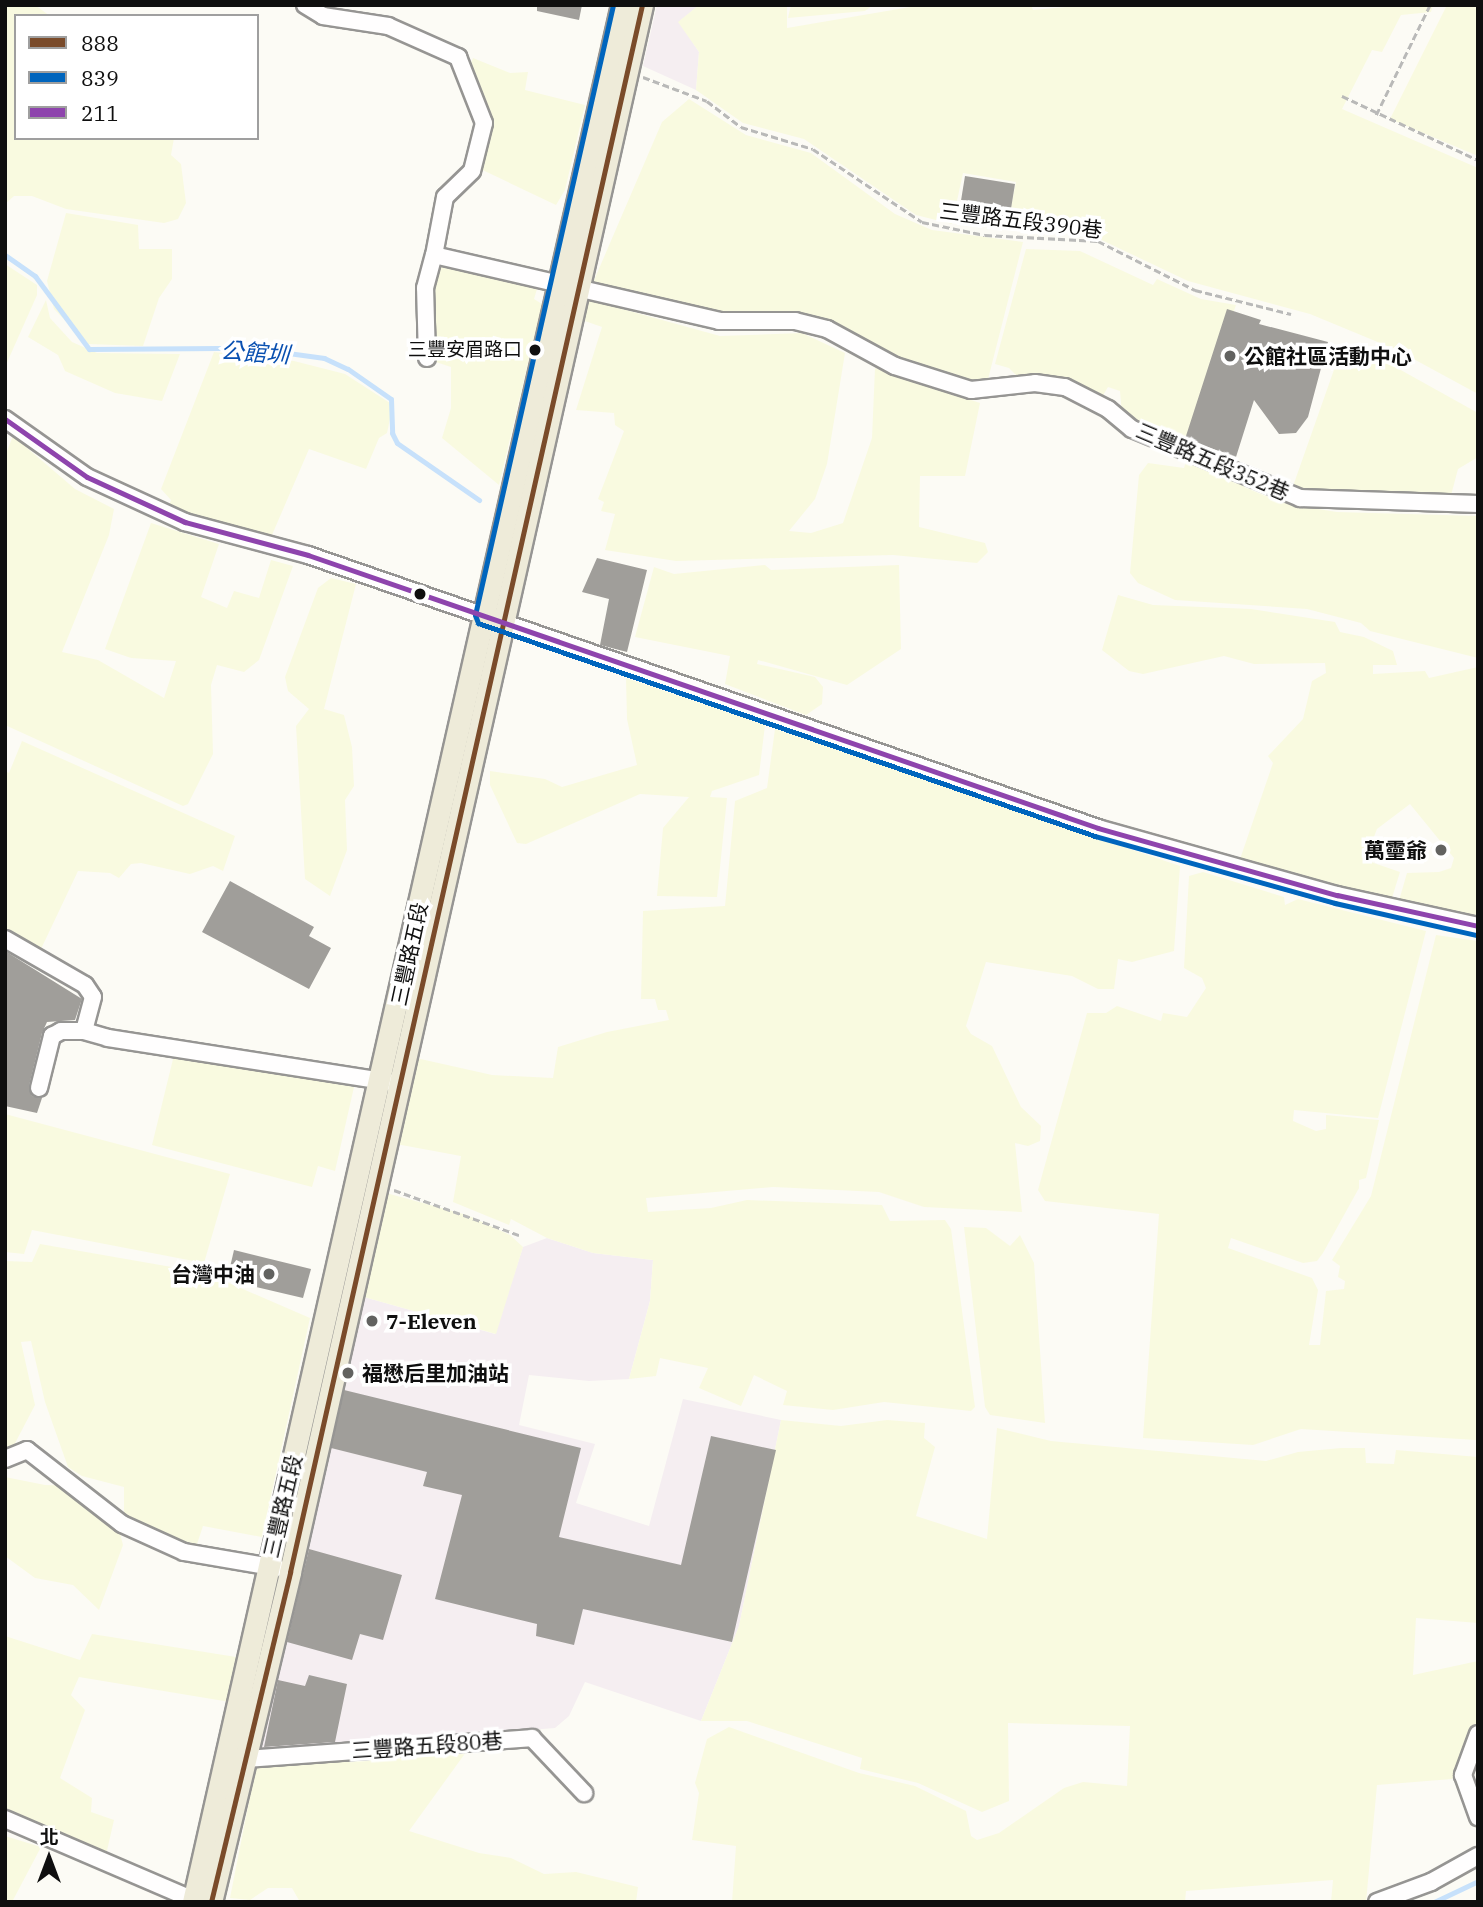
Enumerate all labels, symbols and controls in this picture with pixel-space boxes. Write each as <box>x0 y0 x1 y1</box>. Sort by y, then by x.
legend <box>14 14 259 140</box>
text: 888 <box>81 29 119 57</box>
text: 839 <box>81 64 119 92</box>
text: 211 <box>81 99 119 127</box>
street label: 三豐路五段390巷 <box>938 198 1104 242</box>
water label: 公館圳 <box>220 336 290 368</box>
place label: 三豐安眉路口 <box>408 339 522 361</box>
marker: 三豐安眉路口 <box>528 343 542 357</box>
place label: 公館社區活動中心 <box>1244 343 1412 369</box>
marker: 公館社區活動中心 <box>1222 348 1238 364</box>
street label: 三豐路五段352巷 <box>1133 417 1293 505</box>
unlabelled marker <box>413 587 427 601</box>
place label: 萬𤫊爺 <box>1364 837 1427 863</box>
marker: 萬𤫊爺 <box>1433 842 1449 858</box>
street label: 三豐路五段 <box>386 900 432 1008</box>
place label: 台灣中油 <box>171 1261 255 1287</box>
marker: 台灣中油 <box>261 1266 277 1282</box>
place label: 7-Eleven <box>386 1308 477 1334</box>
marker: 7-Eleven <box>364 1313 380 1329</box>
place label: 福懋后里加油站 <box>362 1360 509 1386</box>
marker: 福懋后里加油站 <box>340 1365 356 1381</box>
street label: 三豐路五段 <box>258 1452 306 1560</box>
street label: 三豐路五段80巷 <box>351 1727 503 1763</box>
north arrow <box>14 1823 84 1893</box>
text: 北 <box>39 1825 59 1849</box>

